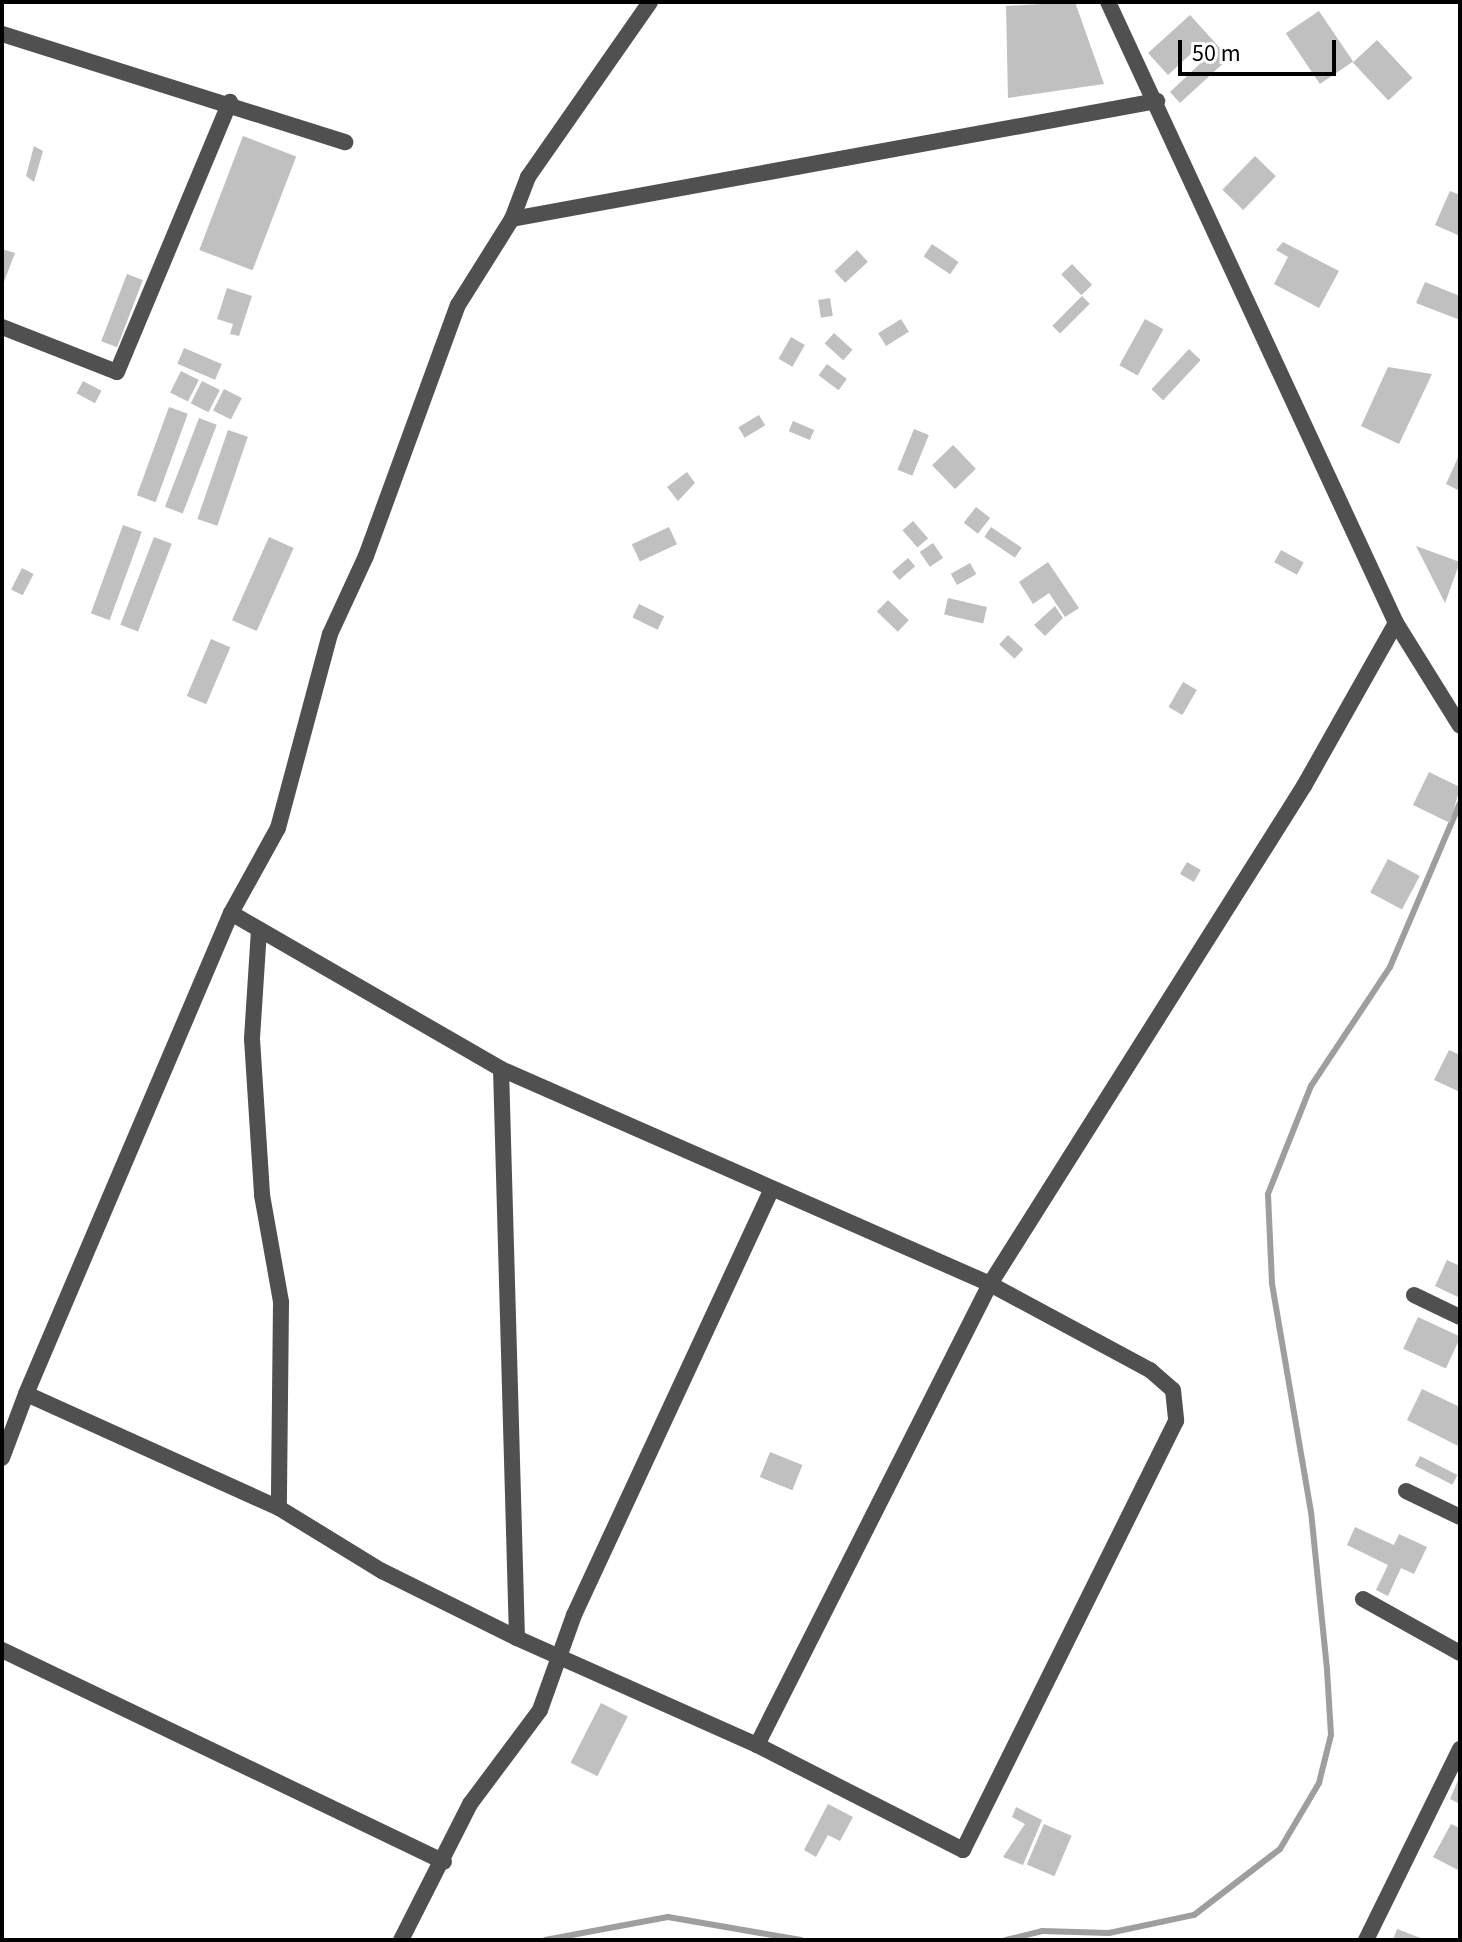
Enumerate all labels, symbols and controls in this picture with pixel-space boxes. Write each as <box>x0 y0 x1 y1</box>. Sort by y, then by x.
scale bar <box>1182 24 1340 74</box>
text: 50 m <box>1192 36 1241 71</box>

